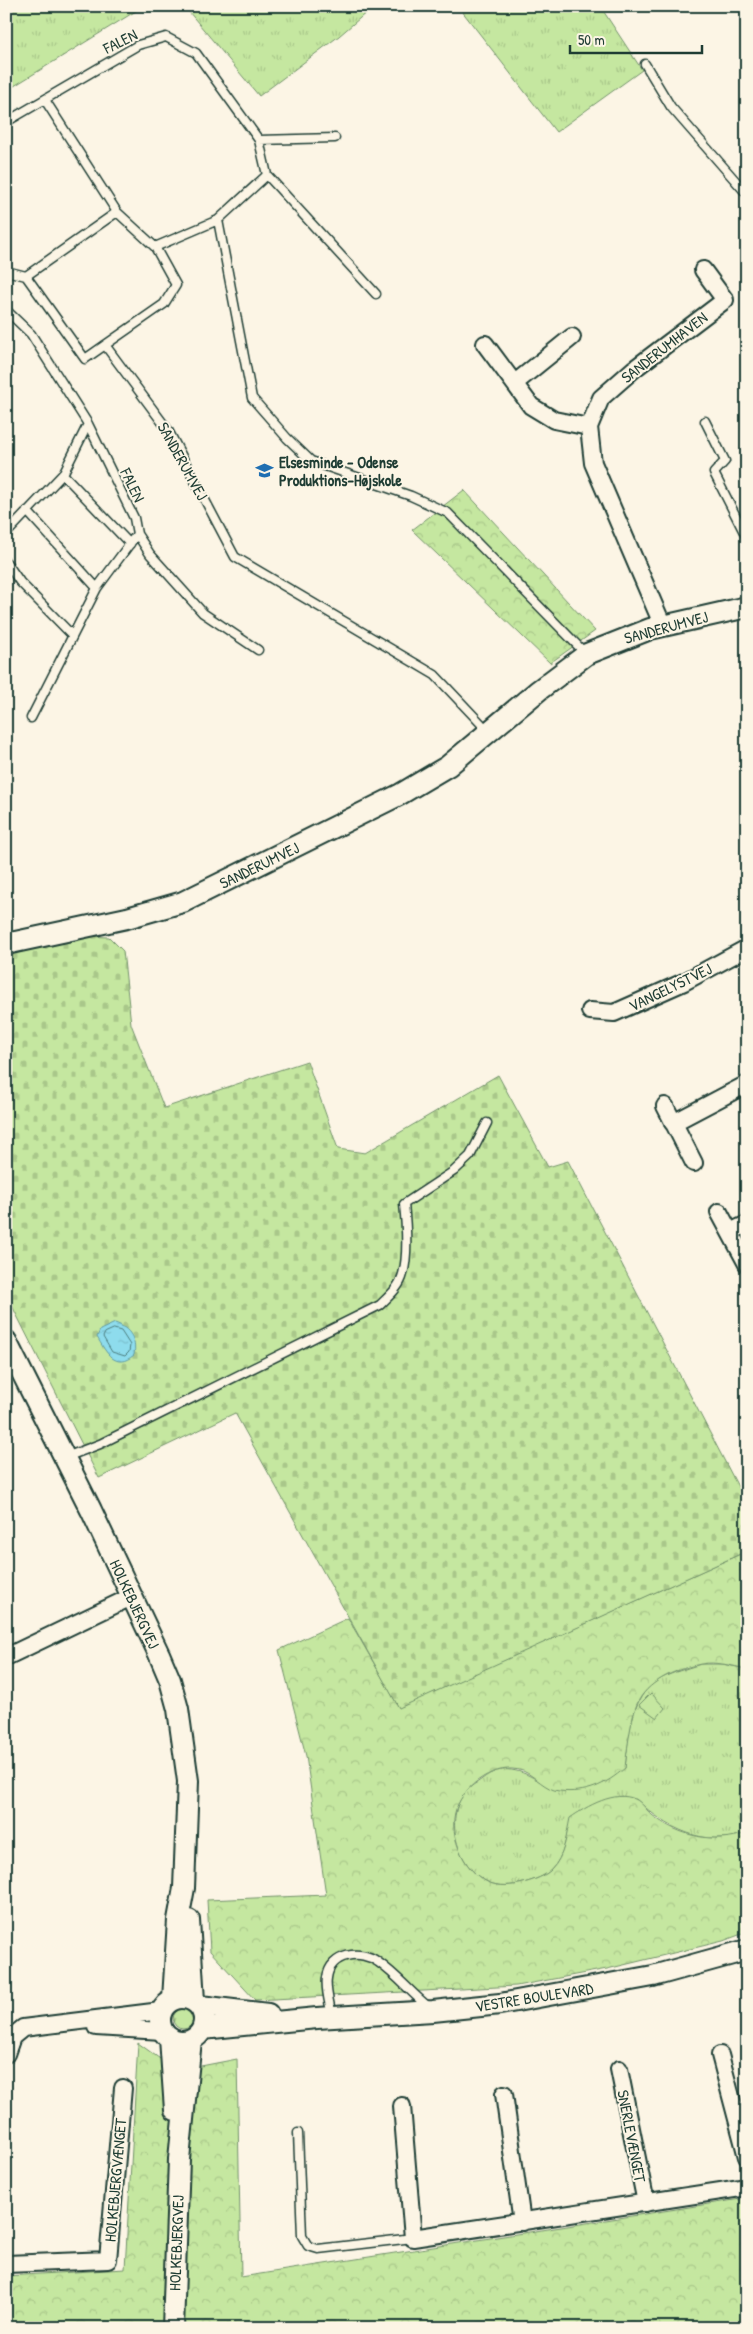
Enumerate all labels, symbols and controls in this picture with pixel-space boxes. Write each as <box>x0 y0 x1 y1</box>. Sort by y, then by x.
scale bar <box>570 22 703 54</box>
street label: FALEN <box>98 23 141 59</box>
text: 50 m <box>578 29 605 50</box>
street label: SANDERUMHAVEN <box>616 306 712 388</box>
street label: SANDERUMVEJ <box>153 418 213 504</box>
place label: Elsesminde - Odense Produktions-Højskole <box>279 451 402 491</box>
school or university icon: Elsesminde - Odense Produktions-Højskole <box>255 461 275 481</box>
street label: FALEN <box>115 463 151 506</box>
street label: SANDERUMVEJ <box>622 605 710 649</box>
street label: SANDERUMVEJ <box>216 836 302 894</box>
street label: VANGELYSTVEJ <box>625 957 715 1017</box>
street label: HOLKEBJERGVEJ <box>105 1556 165 1652</box>
street label: VESTRE BOULEVARD <box>473 1977 595 2017</box>
street label: SNERLEVÆNGET <box>612 2088 652 2185</box>
street label: HOLKEBJERGVÆNGET <box>99 2117 131 2243</box>
street label: HOLKEBJERGVEJ <box>163 2195 189 2291</box>

